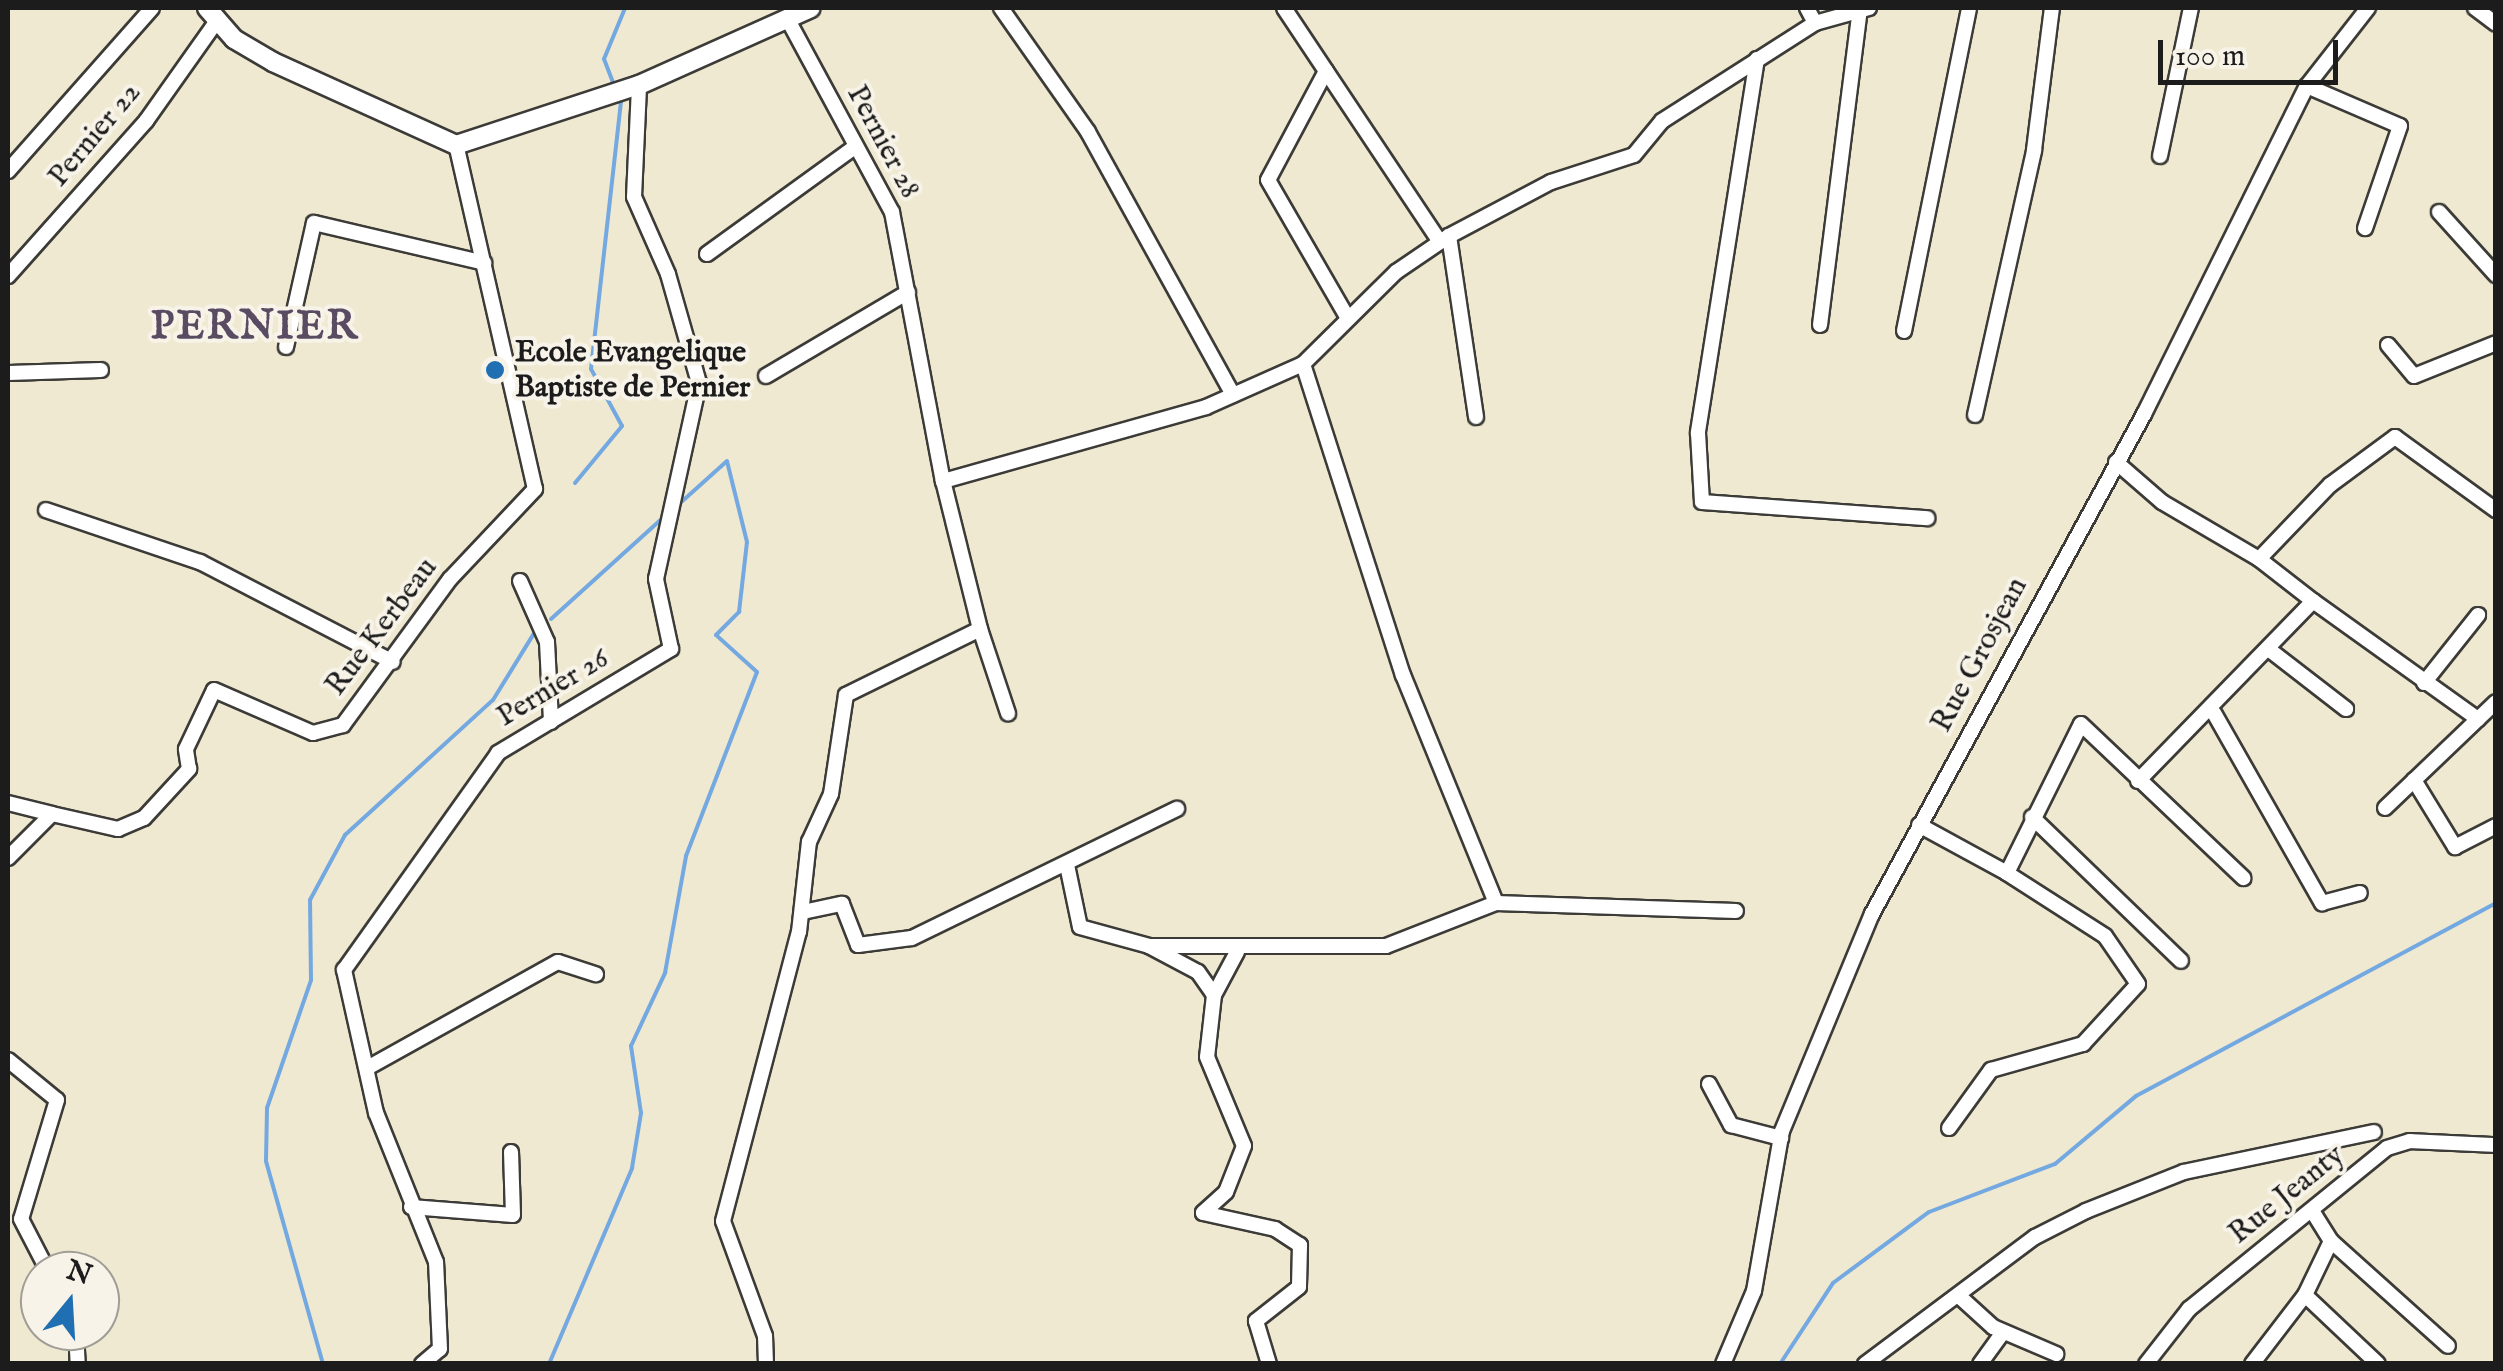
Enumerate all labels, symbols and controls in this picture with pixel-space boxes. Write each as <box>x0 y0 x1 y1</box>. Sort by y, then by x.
scale bar <box>2163 20 2343 82</box>
text: 100 m <box>2175 38 2245 76</box>
street label: Pernier 22 <box>41 76 149 194</box>
street label: Pernier 28 <box>838 79 928 205</box>
district label: PERNIER <box>151 304 359 352</box>
place label: Ecole Evangelique Baptiste de Pernier <box>515 335 750 406</box>
marker: Ecole Evangelique Baptiste de Pernier <box>484 359 506 381</box>
street label: Rue Kerbeau <box>318 551 446 703</box>
street label: Rue Grosjean <box>1924 572 2036 738</box>
street label: Pernier 26 <box>491 641 615 735</box>
street label: Rue Jeanty <box>2222 1138 2352 1252</box>
north arrow <box>20 1251 120 1351</box>
text: N <box>62 1254 96 1294</box>

